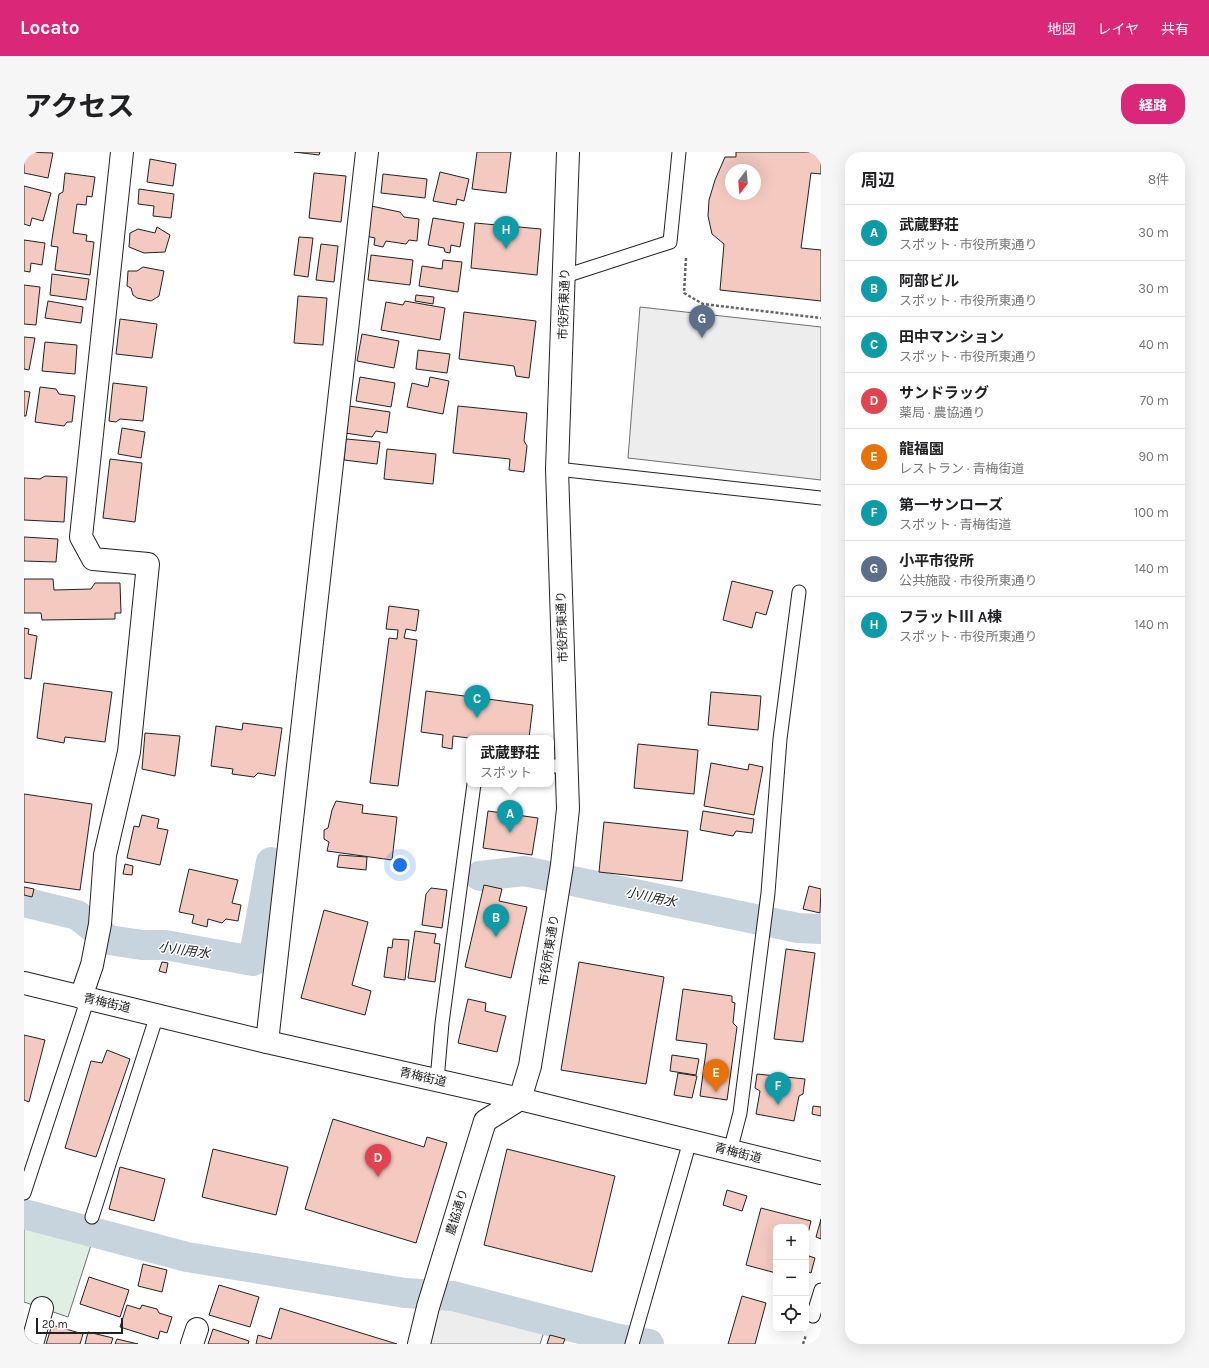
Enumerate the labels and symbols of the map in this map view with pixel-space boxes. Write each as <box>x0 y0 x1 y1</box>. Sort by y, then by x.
north arrow <box>725 164 761 200</box>
pin: H <box>493 216 519 249</box>
street label: 市役所東通り <box>556 268 572 340</box>
pin: G <box>689 305 715 338</box>
street label: 市役所東通り <box>554 591 570 663</box>
pin: C <box>464 685 490 718</box>
pin: A <box>497 800 523 833</box>
your location <box>390 855 410 875</box>
water label: 小川用水 <box>624 884 680 910</box>
pin: B <box>483 904 509 937</box>
street label: 市役所東通り <box>536 913 562 987</box>
water label: 小川用水 <box>157 939 213 961</box>
street label: 青梅街道 <box>82 991 132 1015</box>
pin: E <box>703 1059 729 1092</box>
street label: 青梅街道 <box>398 1065 448 1089</box>
pin: F <box>765 1072 791 1105</box>
street label: 青梅街道 <box>713 1140 763 1166</box>
pin: D <box>365 1144 391 1177</box>
street label: 農協通り <box>443 1187 471 1237</box>
scale bar <box>36 1316 123 1335</box>

